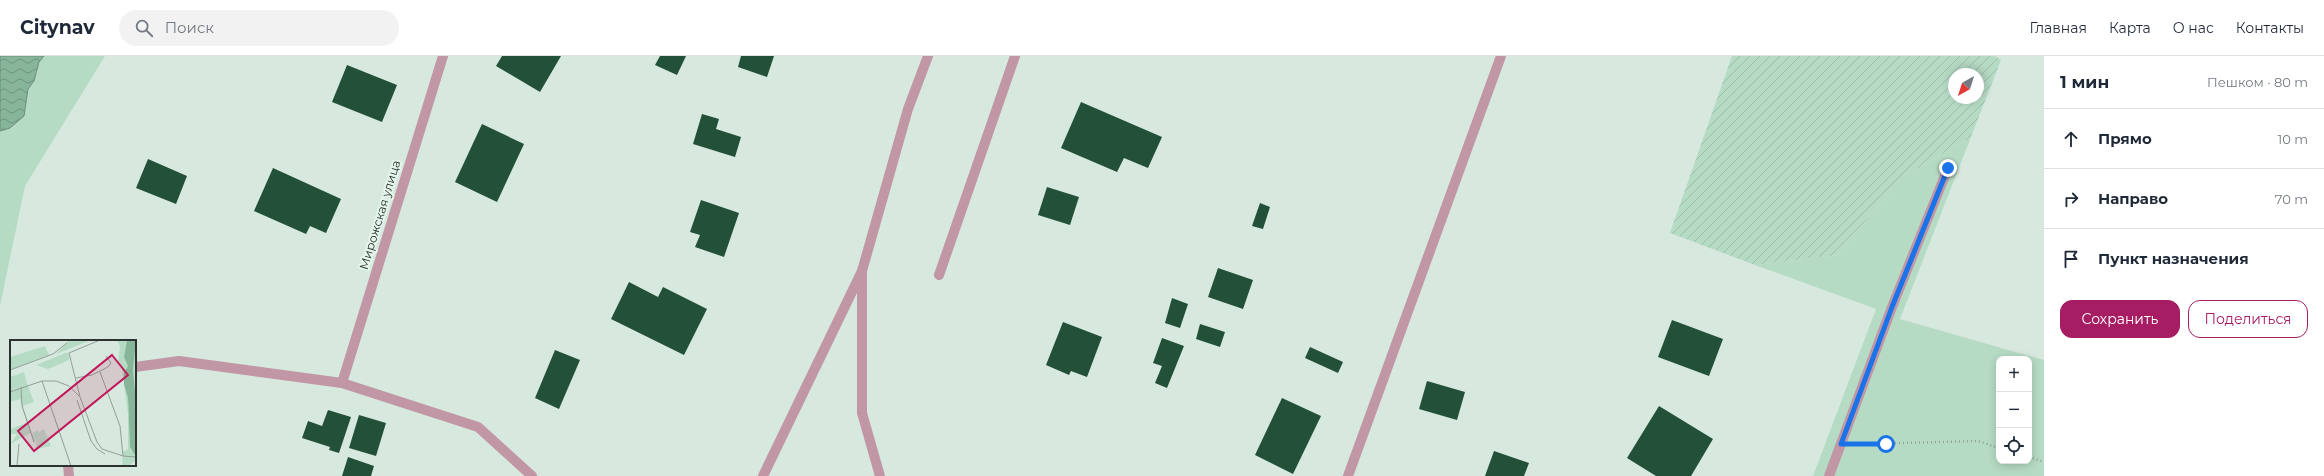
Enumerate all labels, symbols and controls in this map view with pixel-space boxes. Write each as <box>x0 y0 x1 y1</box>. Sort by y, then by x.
search box <box>119 10 399 46</box>
text: Citynav <box>20 16 95 39</box>
icon: search <box>133 17 155 39</box>
text: Поиск <box>165 18 214 37</box>
text: Главная <box>2029 19 2087 37</box>
text: Карта <box>2109 19 2151 37</box>
text: О нас <box>2173 19 2214 37</box>
text: Контакты <box>2236 19 2304 37</box>
north arrow <box>1948 68 1984 104</box>
text: 1 мин <box>2060 72 2109 92</box>
text: Пешком · 80 m <box>2207 74 2308 90</box>
icon: ahead <box>2060 128 2082 150</box>
text: Прямо <box>2098 129 2152 148</box>
text: 10 m <box>2278 131 2308 147</box>
street label: Мирожская улица <box>356 158 403 271</box>
route end <box>1939 159 1957 177</box>
icon: right <box>2060 188 2082 210</box>
text: Направо <box>2098 189 2168 208</box>
text: 70 m <box>2275 191 2308 207</box>
icon: arrive <box>2060 248 2082 270</box>
text: Пункт назначения <box>2098 249 2249 268</box>
button: Сохранить <box>2060 300 2180 338</box>
button: Поделиться <box>2188 300 2308 338</box>
inset map <box>10 340 136 466</box>
map controls <box>1996 356 2032 464</box>
button: + <box>1996 356 2032 392</box>
button: − <box>1996 392 2032 428</box>
button: locate <box>1996 428 2032 464</box>
route start <box>1877 435 1895 453</box>

